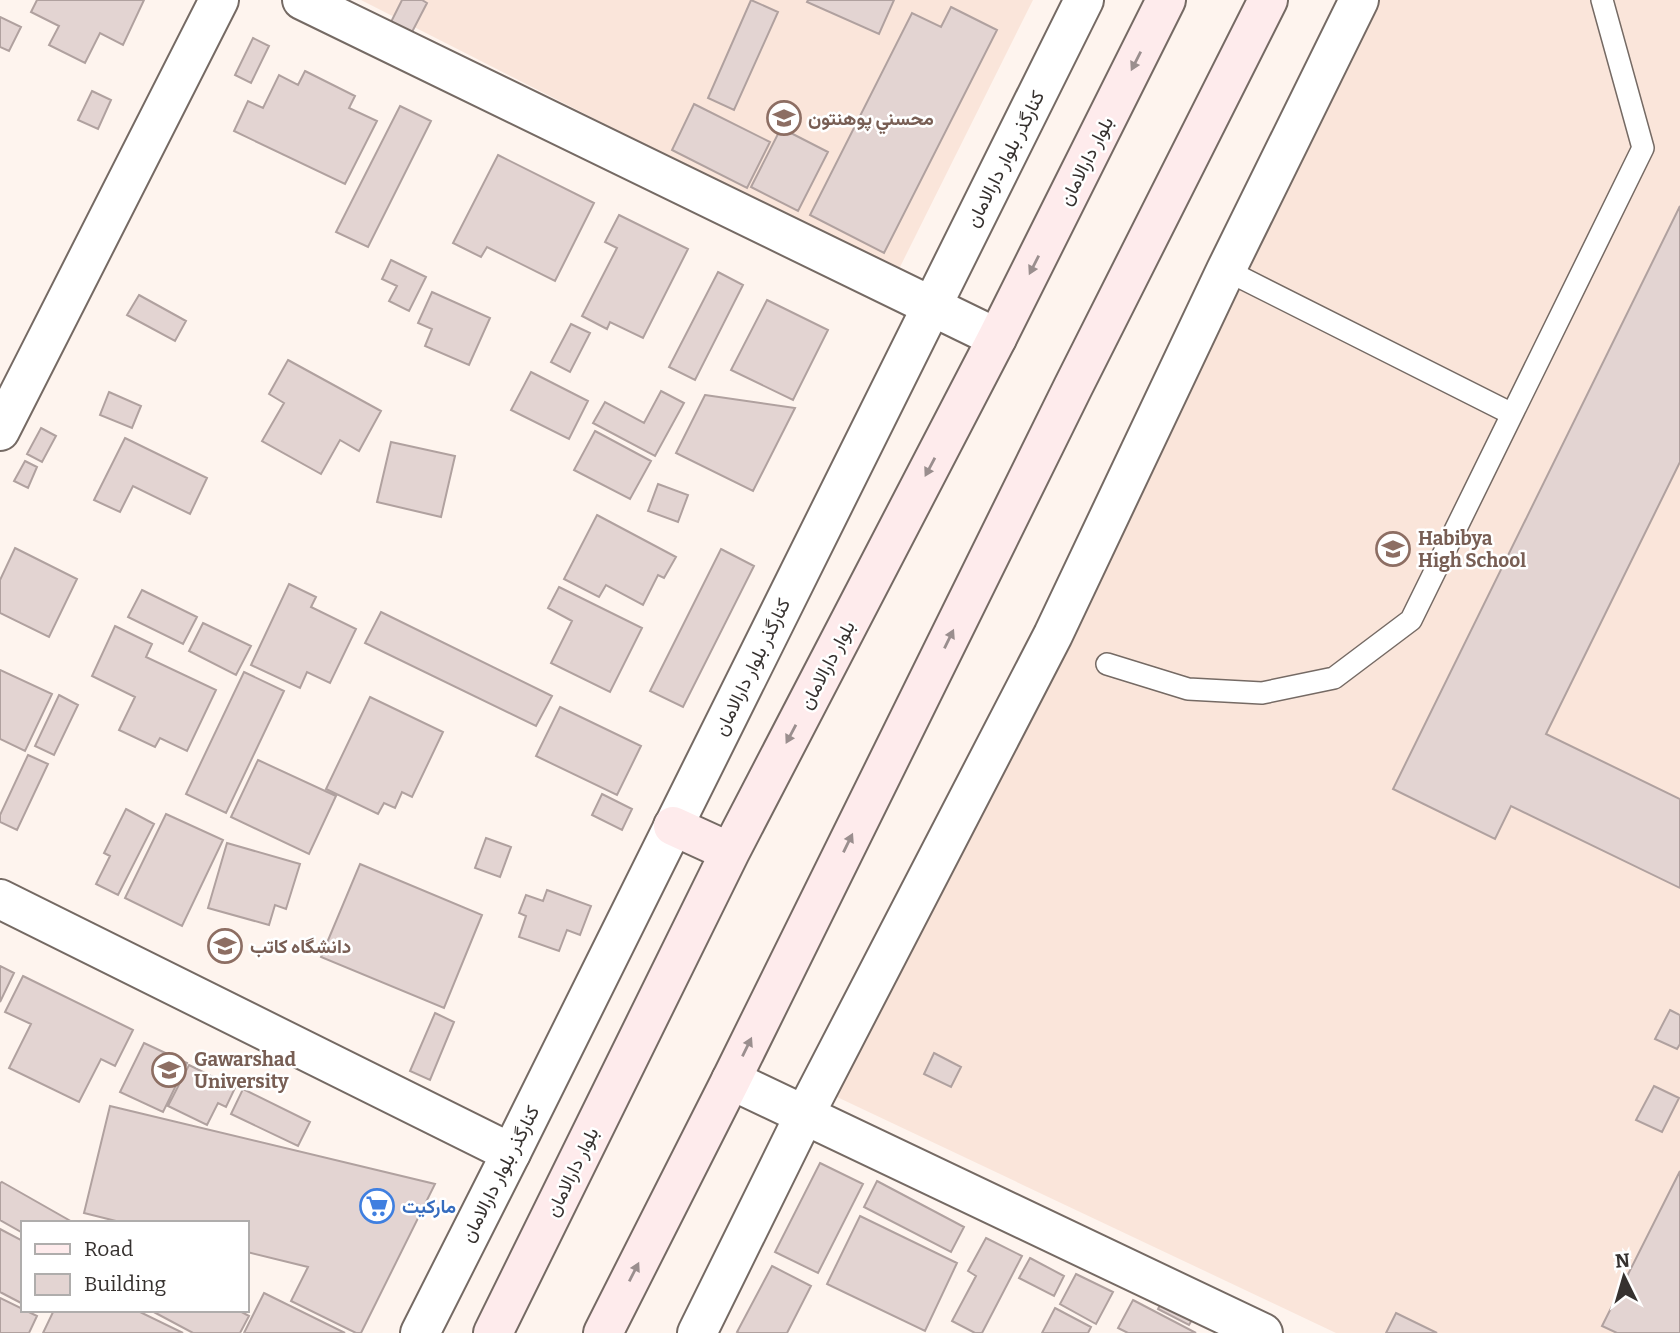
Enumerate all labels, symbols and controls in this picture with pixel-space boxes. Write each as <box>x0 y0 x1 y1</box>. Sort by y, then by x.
one-way arrow <box>1130 51 1141 71</box>
street label: کنارگذر بلوار دارالامان <box>961 87 1049 231</box>
school or university icon: محسني پوهنتون <box>765 99 803 137</box>
place label: محسني پوهنتون <box>808 107 934 135</box>
street label: بلوار دارالامان <box>1054 113 1118 209</box>
one-way arrow <box>1028 255 1040 275</box>
one-way arrow <box>924 457 936 477</box>
place label: Habibya High School <box>1418 527 1526 572</box>
school or university icon: Habibya High School <box>1374 530 1412 568</box>
street label: کنارگذر بلوار دارالامان <box>709 595 795 739</box>
street label: بلوار دارالامان <box>794 617 860 713</box>
one-way arrow <box>943 629 954 649</box>
one-way arrow <box>785 724 797 744</box>
one-way arrow <box>842 833 854 853</box>
school or university icon: دانشگاه کاتب <box>206 927 244 965</box>
place label: دانشگاه کاتب <box>250 935 351 958</box>
one-way arrow <box>742 1037 753 1057</box>
place label: Gawarshad University <box>194 1048 297 1093</box>
school or university icon: Gawarshad University <box>150 1051 188 1089</box>
street label: کنارگذر بلوار دارالامان <box>456 1102 544 1246</box>
street label: بلوار دارالامان <box>540 1124 604 1220</box>
supermarket icon: مارکیت <box>358 1187 396 1225</box>
place label: مارکیت <box>402 1195 456 1219</box>
legend <box>21 1221 248 1312</box>
text: Road <box>84 1236 133 1262</box>
north arrow <box>1589 1242 1659 1312</box>
text: N <box>1614 1248 1631 1273</box>
one-way arrow <box>629 1262 640 1282</box>
text: Building <box>84 1271 167 1297</box>

